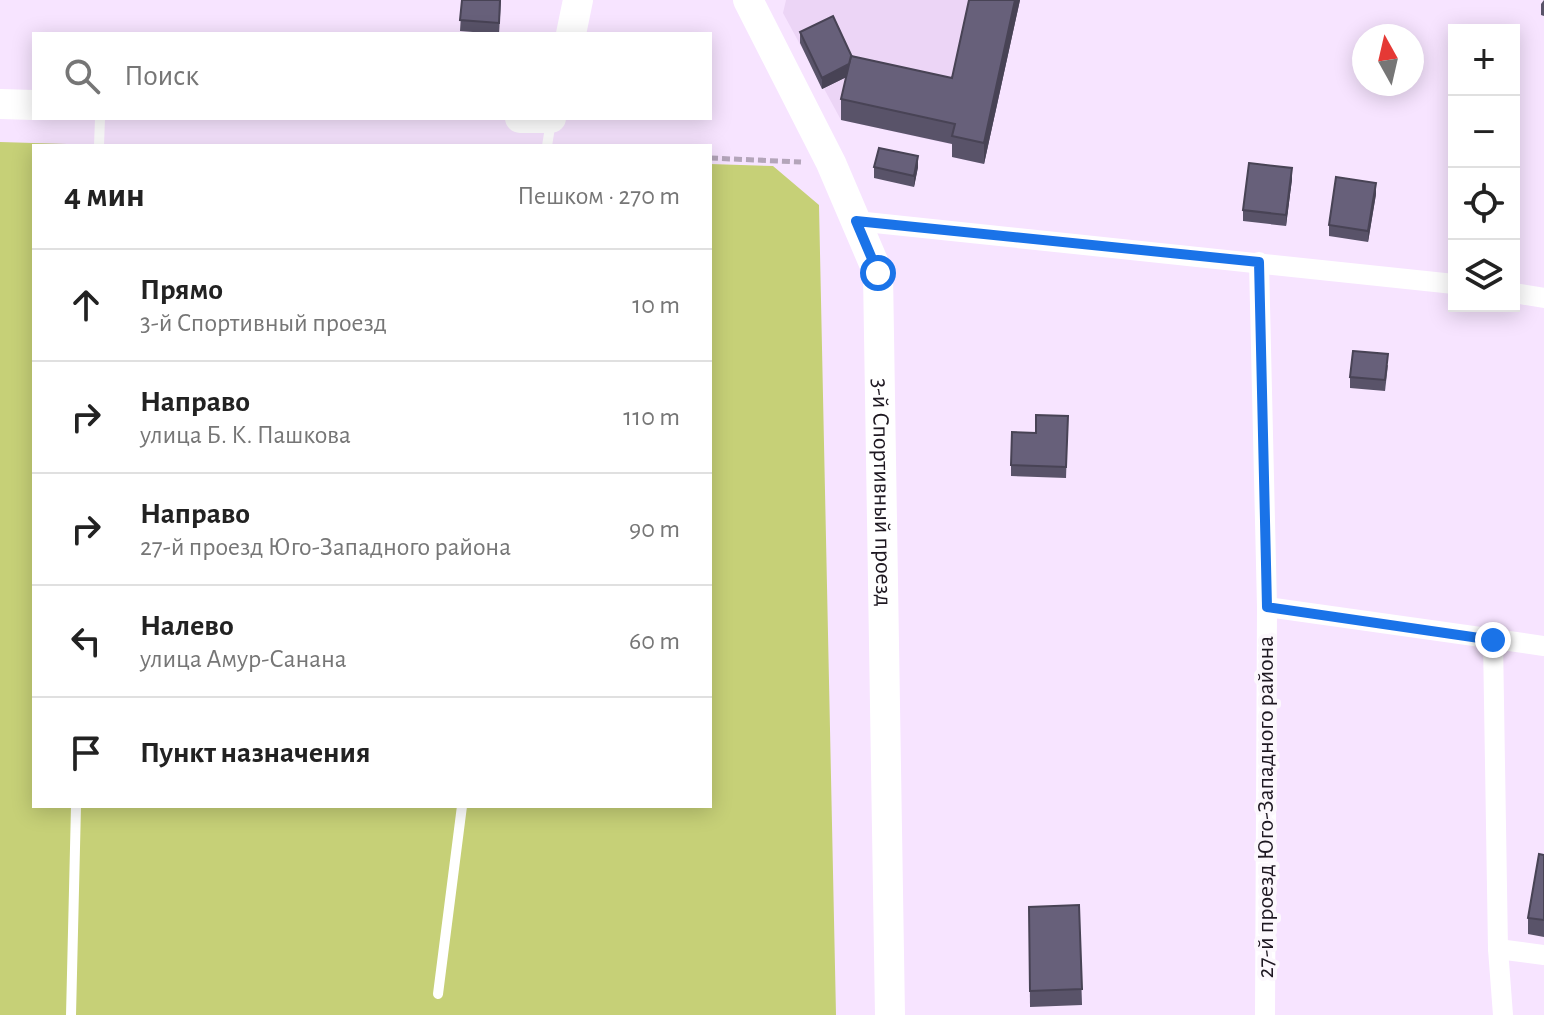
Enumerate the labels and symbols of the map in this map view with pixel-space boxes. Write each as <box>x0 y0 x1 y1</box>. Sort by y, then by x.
north arrow <box>1352 24 1424 96</box>
route start <box>860 255 896 291</box>
street label: 3-й Спортивный проезд <box>868 378 895 607</box>
route end <box>1475 622 1511 658</box>
street label: 27-й проезд Юго-Западного района <box>1254 636 1278 978</box>

